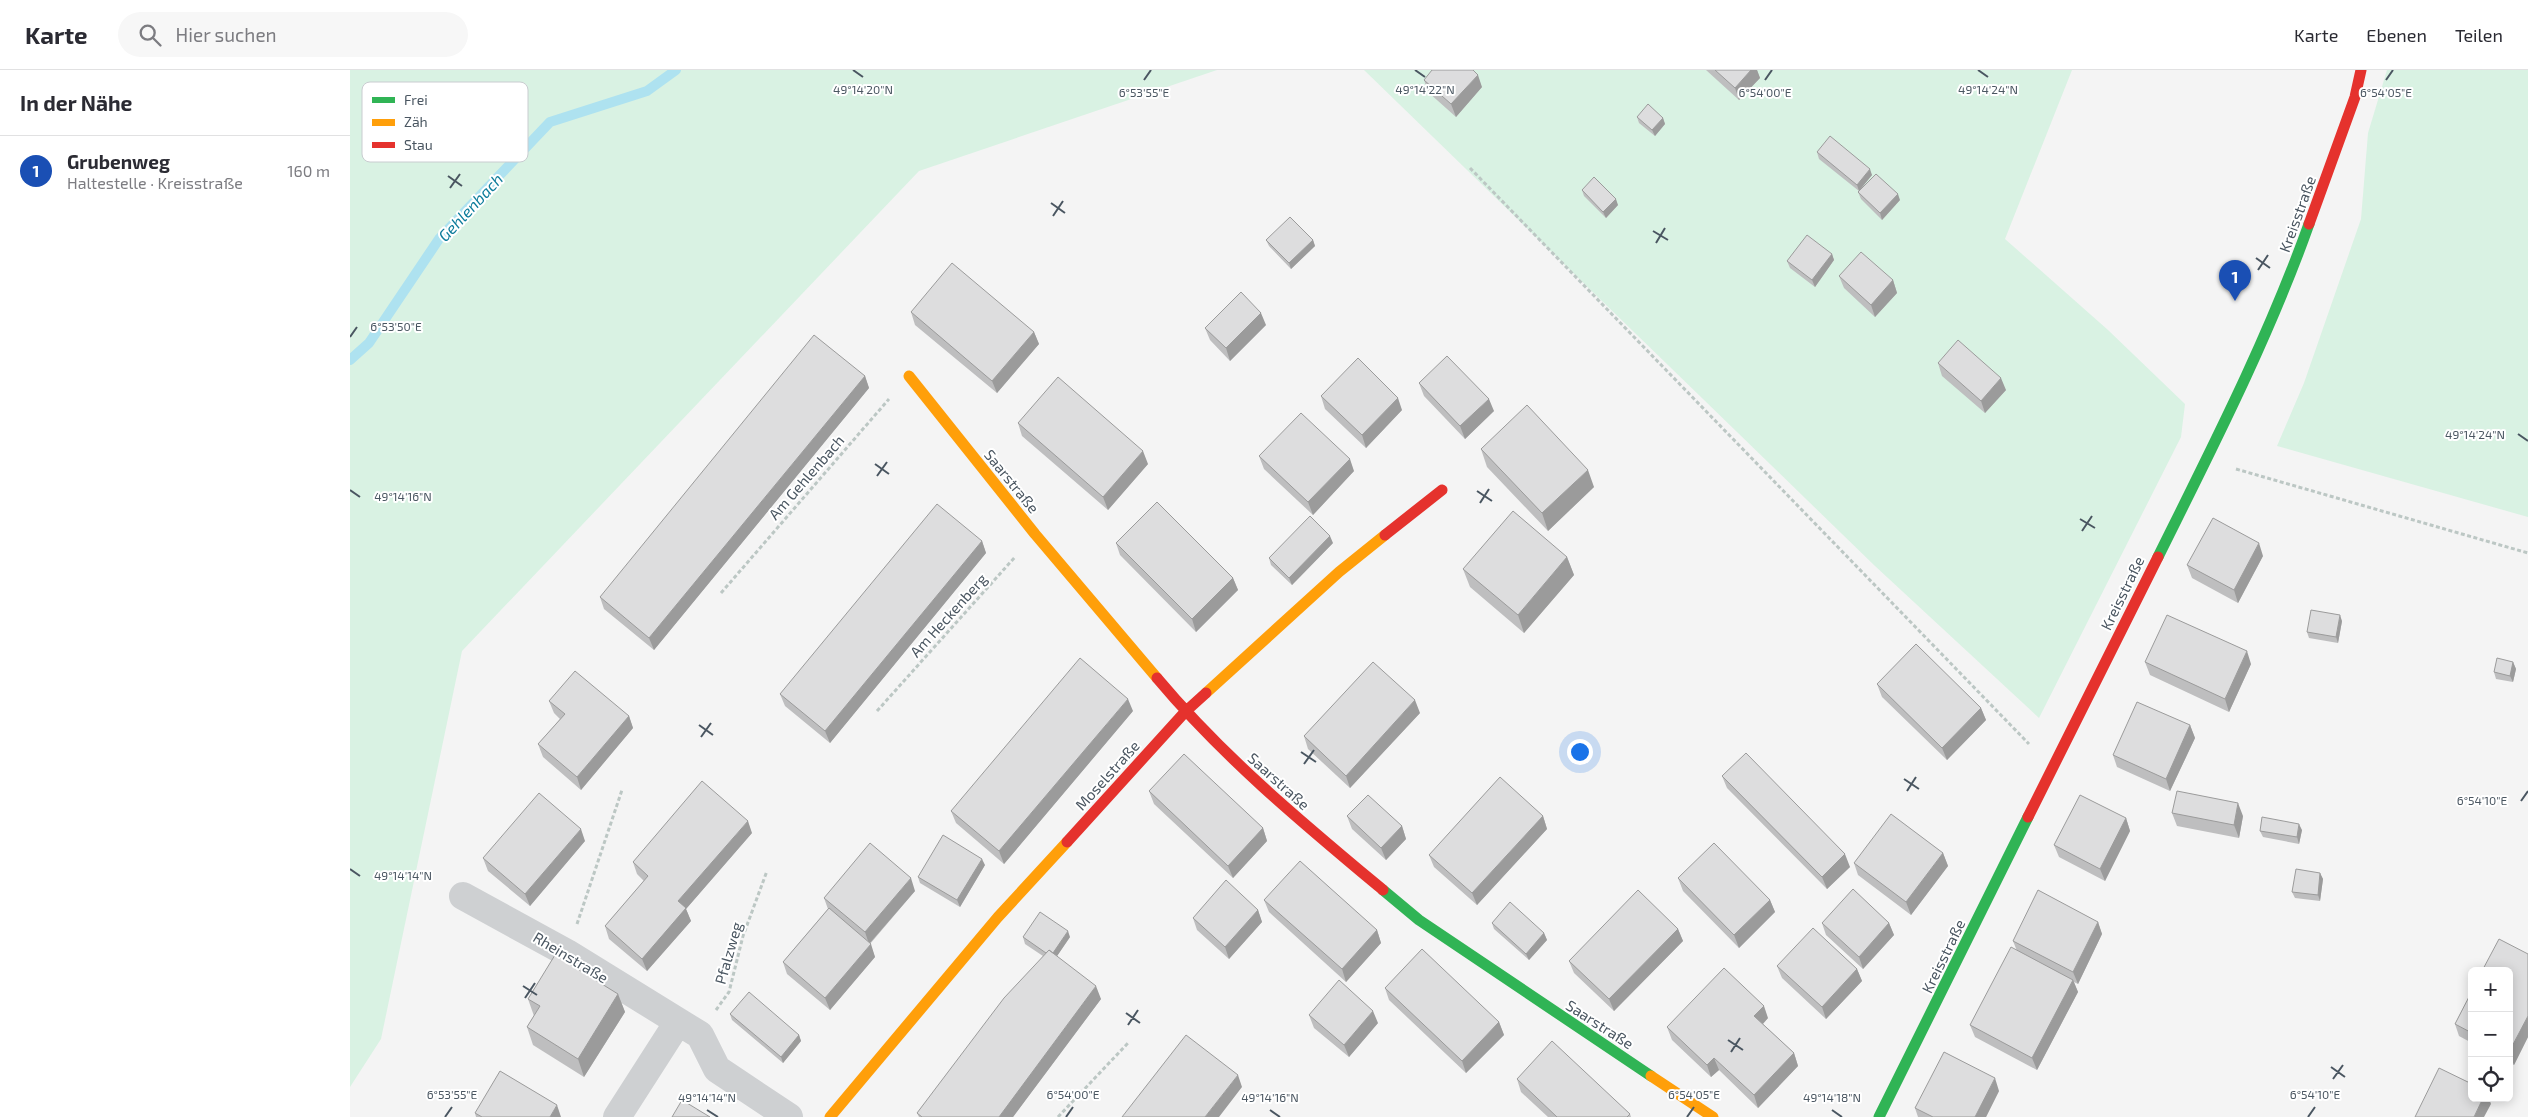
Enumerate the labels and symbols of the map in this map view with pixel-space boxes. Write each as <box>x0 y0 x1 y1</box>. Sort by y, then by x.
legend <box>362 82 528 162</box>
text: 49°14'20"N <box>833 82 893 96</box>
text: 49°14'22"N <box>1395 82 1455 96</box>
text: 49°14'24"N <box>1958 82 2018 96</box>
text: 6°53'55"E <box>1119 85 1170 99</box>
text: 6°54'00"E <box>1739 85 1792 99</box>
text: 6°54'05"E <box>2360 85 2412 99</box>
text: Frei <box>404 91 428 108</box>
text: Zäh <box>404 113 428 130</box>
text: Stau <box>404 136 433 153</box>
water label: Gehlenbach <box>434 169 506 245</box>
street label: Kreisstraße <box>2275 173 2319 255</box>
pin: 1 <box>2219 260 2251 301</box>
text: 6°53'50"E <box>370 319 422 333</box>
text: 49°14'24"N <box>2445 427 2505 441</box>
street label: Am Gehlenbach <box>764 431 848 523</box>
street label: Saarstraße <box>981 446 1043 516</box>
text: 49°14'16"N <box>374 489 432 503</box>
street label: Kreisstraße <box>2096 553 2148 633</box>
street label: Am Heckenberg <box>906 569 991 661</box>
street label: Moselstraße <box>1071 736 1143 814</box>
your location <box>1567 739 1593 765</box>
street label: Saarstraße <box>1244 749 1314 813</box>
text: 6°54'10"E <box>2457 793 2508 807</box>
text: 49°14'14"N <box>374 868 432 882</box>
street label: Kreisstraße <box>1917 916 1969 996</box>
street label: Pfalzweg <box>711 919 746 986</box>
street label: Rheinstraße <box>530 928 612 986</box>
street label: Saarstraße <box>1563 996 1637 1052</box>
text: 6°53'55"E <box>427 1087 478 1101</box>
text: 6°54'00"E <box>1047 1087 1100 1101</box>
text: 6°54'05"E <box>1668 1087 1720 1101</box>
text: 6°54'10"E <box>2290 1087 2341 1101</box>
text: 49°14'14"N <box>678 1090 736 1104</box>
text: 49°14'16"N <box>1241 1090 1299 1104</box>
text: 49°14'18"N <box>1803 1090 1861 1104</box>

